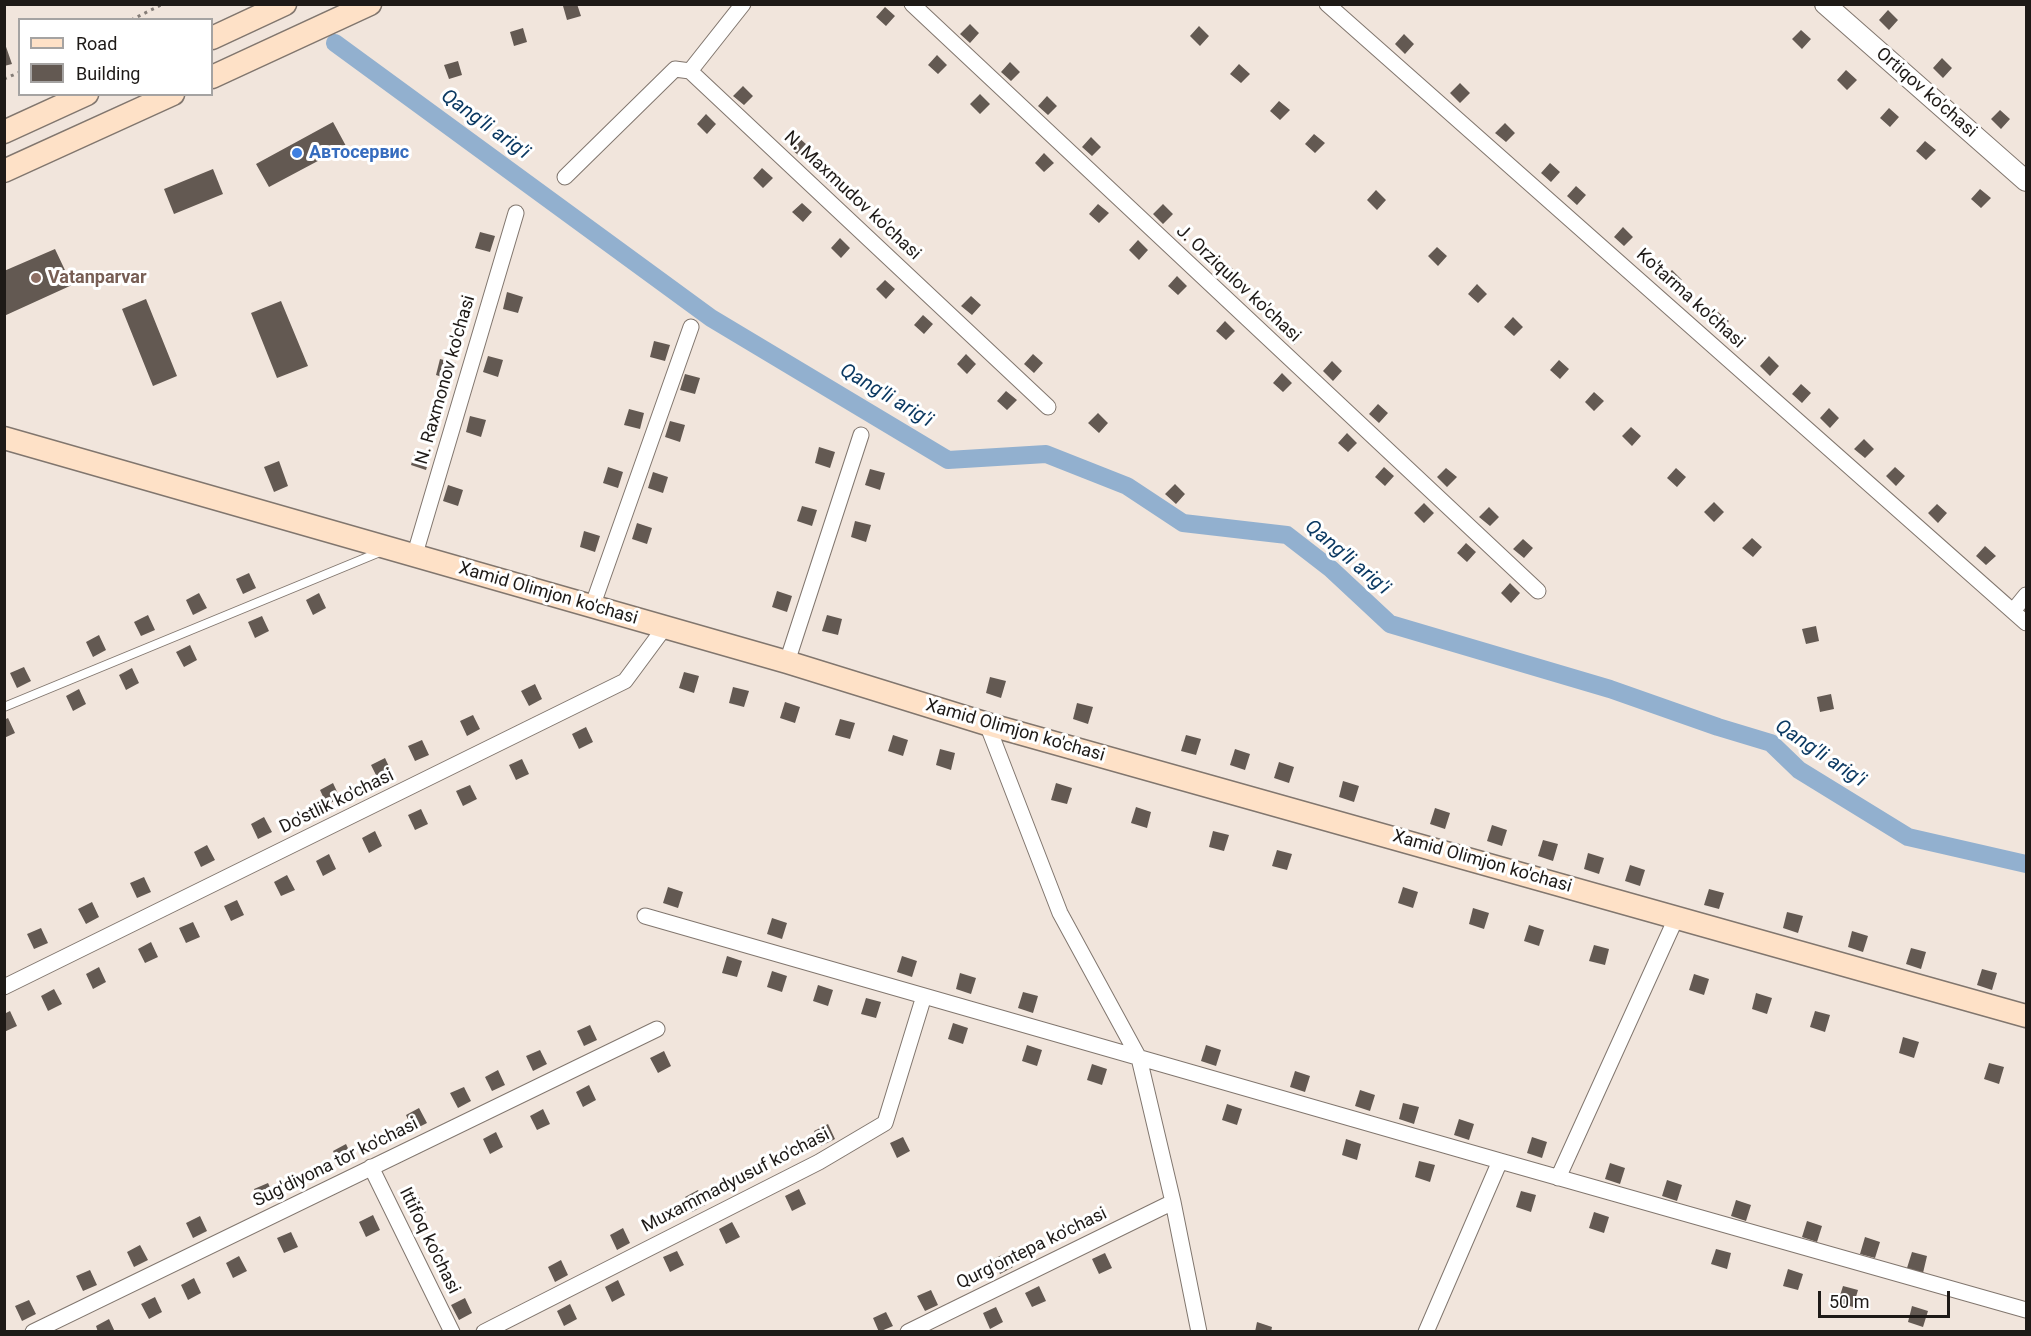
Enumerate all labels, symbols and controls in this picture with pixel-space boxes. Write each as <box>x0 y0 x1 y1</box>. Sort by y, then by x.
legend <box>18 18 213 96</box>
text: Road <box>76 33 117 54</box>
street label: Ortiqov ko'chasi <box>1871 43 1981 143</box>
text: Building <box>76 63 140 84</box>
water label: Qang'li arig'i <box>436 85 534 165</box>
street label: N. Maxmudov ko'chasi <box>779 127 925 265</box>
place label: Автосервис <box>309 142 409 164</box>
marker: Автосервис <box>290 146 304 160</box>
street label: J. Orziqulov ko'chasi <box>1171 221 1305 347</box>
street label: Ko'tarma ko'chasi <box>1631 245 1749 353</box>
place label: Vatanparvar <box>48 267 147 289</box>
marker: Vatanparvar <box>29 271 43 285</box>
street label: N. Raxmonov ko'chasi <box>412 293 480 467</box>
water label: Qang'li arig'i <box>835 359 937 433</box>
water label: Qang'li arig'i <box>1299 515 1395 601</box>
street label: Xamid Olimjon ko'chasi <box>456 558 640 630</box>
street label: Xamid Olimjon ko'chasi <box>923 695 1107 767</box>
water label: Qang'li arig'i <box>1770 715 1870 793</box>
street label: Do'stlik ko'chasi <box>276 765 398 839</box>
street label: Xamid Olimjon ko'chasi <box>1390 826 1574 898</box>
street label: Sug'diyona tor ko'chasi <box>250 1114 422 1212</box>
street label: Muxammadyusuf ko'chasi <box>638 1124 834 1238</box>
street label: Ittifoq ko'chasi <box>394 1184 464 1298</box>
street label: Qurg'ontepa ko'chasi <box>953 1203 1111 1295</box>
scale bar <box>1821 1279 1953 1317</box>
text: 50 m <box>1829 1291 1869 1312</box>

